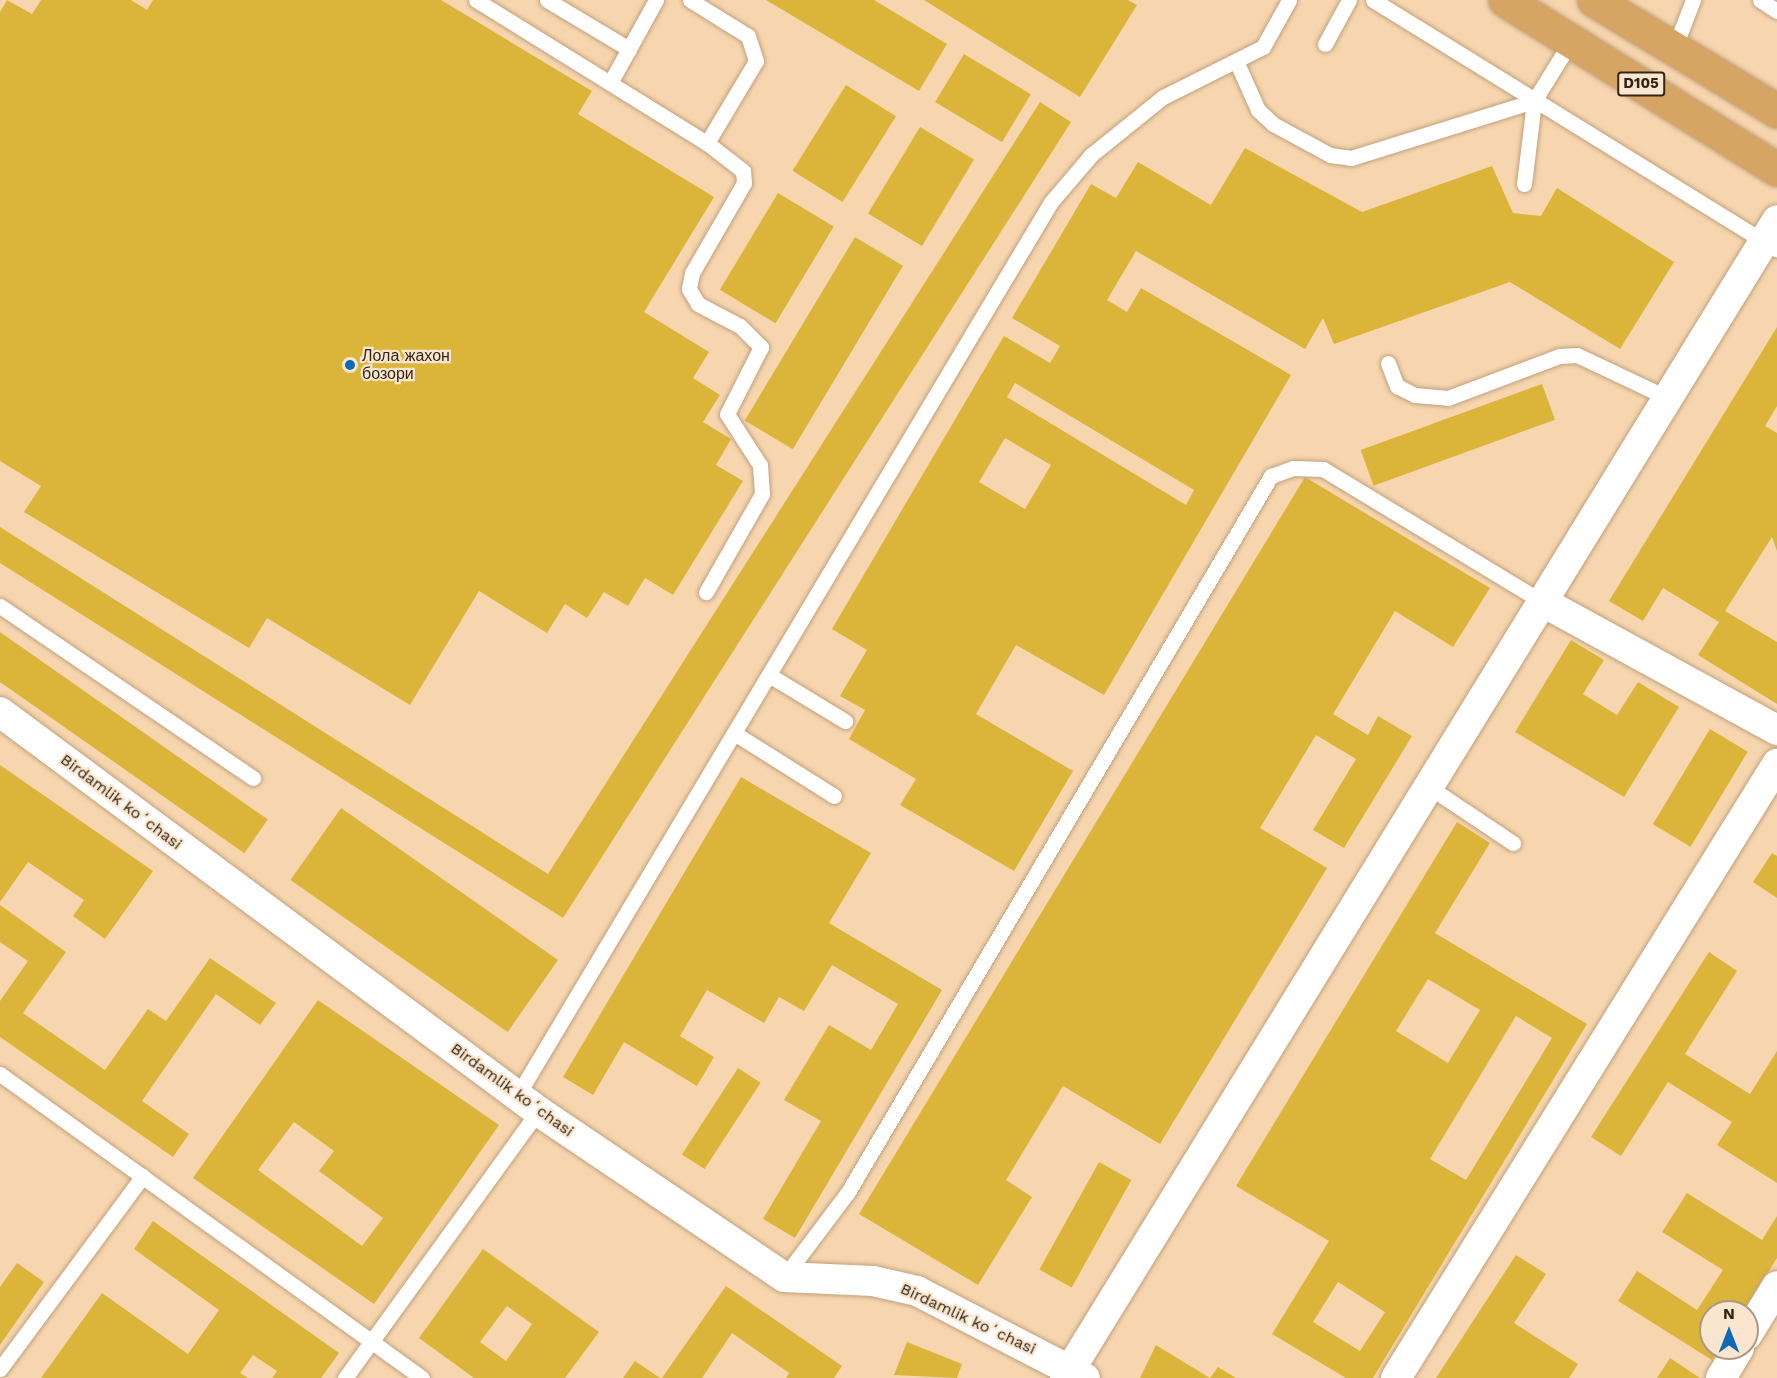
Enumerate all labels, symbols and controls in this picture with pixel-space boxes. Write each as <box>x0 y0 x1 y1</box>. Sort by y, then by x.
road number: D105 <box>1617 72 1665 96</box>
place label: Лола жахон бозори <box>362 346 450 384</box>
marker: Лола жахон бозори <box>343 358 357 372</box>
street label: Birdamlik koʻchasi <box>56 750 186 854</box>
street label: Birdamlik koʻchasi <box>447 1039 577 1141</box>
street label: Birdamlik koʻchasi <box>897 1279 1039 1359</box>
north arrow <box>1699 1300 1759 1360</box>
text: N <box>1723 1304 1735 1323</box>

